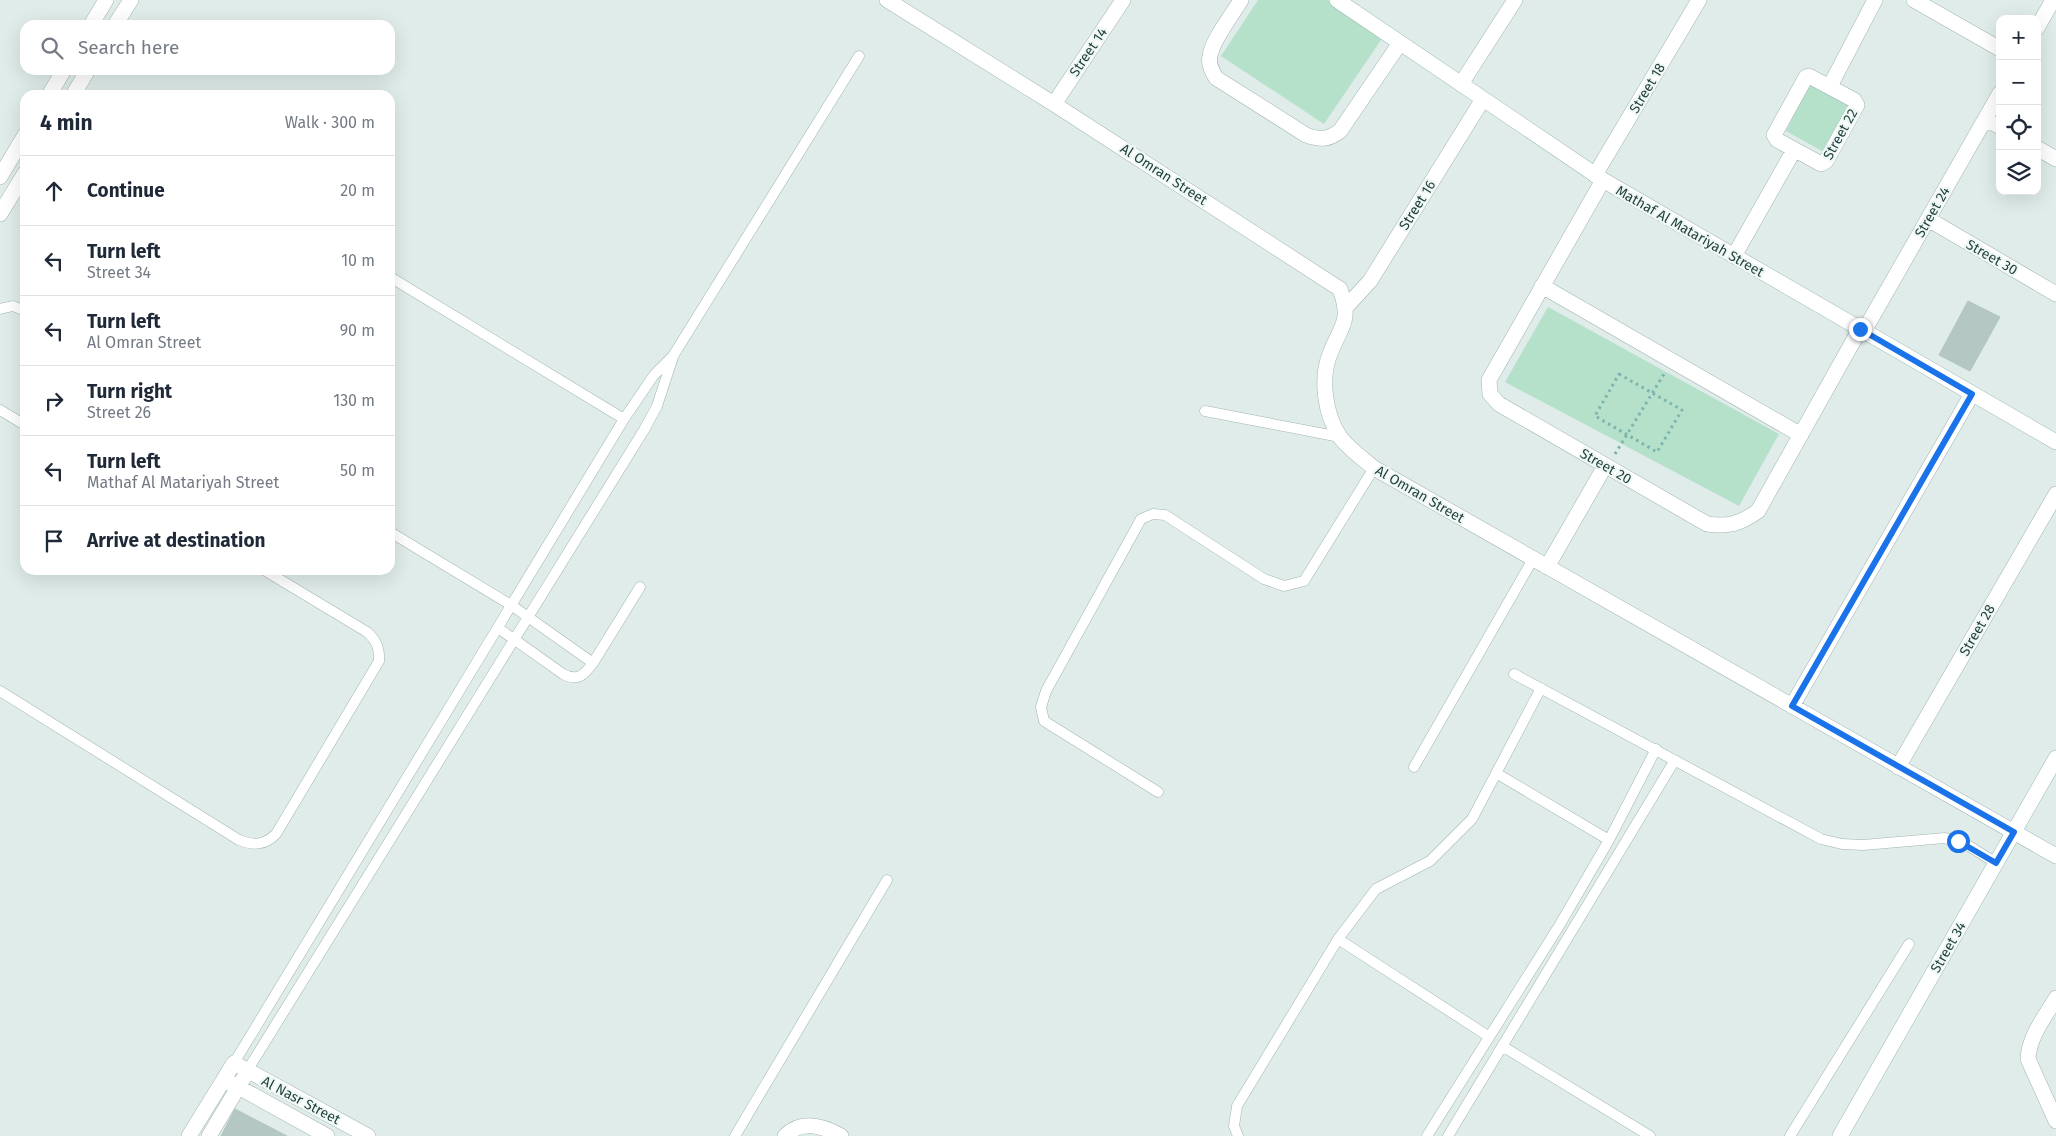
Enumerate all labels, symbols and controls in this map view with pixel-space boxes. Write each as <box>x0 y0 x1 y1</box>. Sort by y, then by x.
map controls <box>1996 15 2041 195</box>
button: + <box>1996 15 2041 60</box>
search box <box>20 20 395 75</box>
street label: Street 14 <box>1066 24 1111 80</box>
icon: search <box>38 34 66 62</box>
text: Search here <box>78 36 179 59</box>
street label: Street 18 <box>1626 60 1669 116</box>
button: − <box>1996 60 2041 105</box>
button: locate <box>1996 105 2041 150</box>
street label: Street 22 <box>1820 106 1861 163</box>
text: 4 min <box>40 110 93 136</box>
text: Walk · 300 m <box>285 113 375 132</box>
street label: Al Omran Street <box>1117 140 1211 209</box>
button: layers <box>1996 150 2041 195</box>
icon: ahead <box>40 177 68 205</box>
street label: Street 16 <box>1396 177 1439 233</box>
text: Continue <box>87 179 165 202</box>
text: 20 m <box>340 181 375 200</box>
street label: Mathaf Al Matariyah Street <box>1613 182 1768 281</box>
street label: Street 24 <box>1911 183 1954 241</box>
street label: Street 30 <box>1963 236 2021 279</box>
text: Turn left <box>87 240 161 263</box>
icon: left <box>40 247 68 275</box>
text: 10 m <box>341 251 375 270</box>
text: Street 34 <box>87 263 151 282</box>
text: Turn left <box>87 310 161 333</box>
icon: left <box>40 317 68 345</box>
route end <box>1849 318 1872 341</box>
text: 90 m <box>340 321 375 340</box>
text: Al Omran Street <box>87 333 201 352</box>
text: Turn right <box>87 380 172 403</box>
icon: right <box>40 387 68 415</box>
text: 130 m <box>333 391 375 410</box>
text: Street 26 <box>87 403 151 422</box>
street label: Street 20 <box>1577 445 1635 488</box>
text: Turn left <box>87 450 161 473</box>
icon: left <box>40 457 68 485</box>
text: 50 m <box>340 461 375 480</box>
street label: Al Omran Street <box>1372 462 1468 527</box>
text: Mathaf Al Matariyah Street <box>87 473 279 492</box>
icon: arrive <box>40 527 68 555</box>
text: Arrive at destination <box>87 529 266 552</box>
street label: Street 28 <box>1956 601 1999 659</box>
route start <box>1947 830 1970 853</box>
street label: Street 34 <box>1927 918 1970 976</box>
street label: Al Nasr Street <box>259 1073 344 1129</box>

